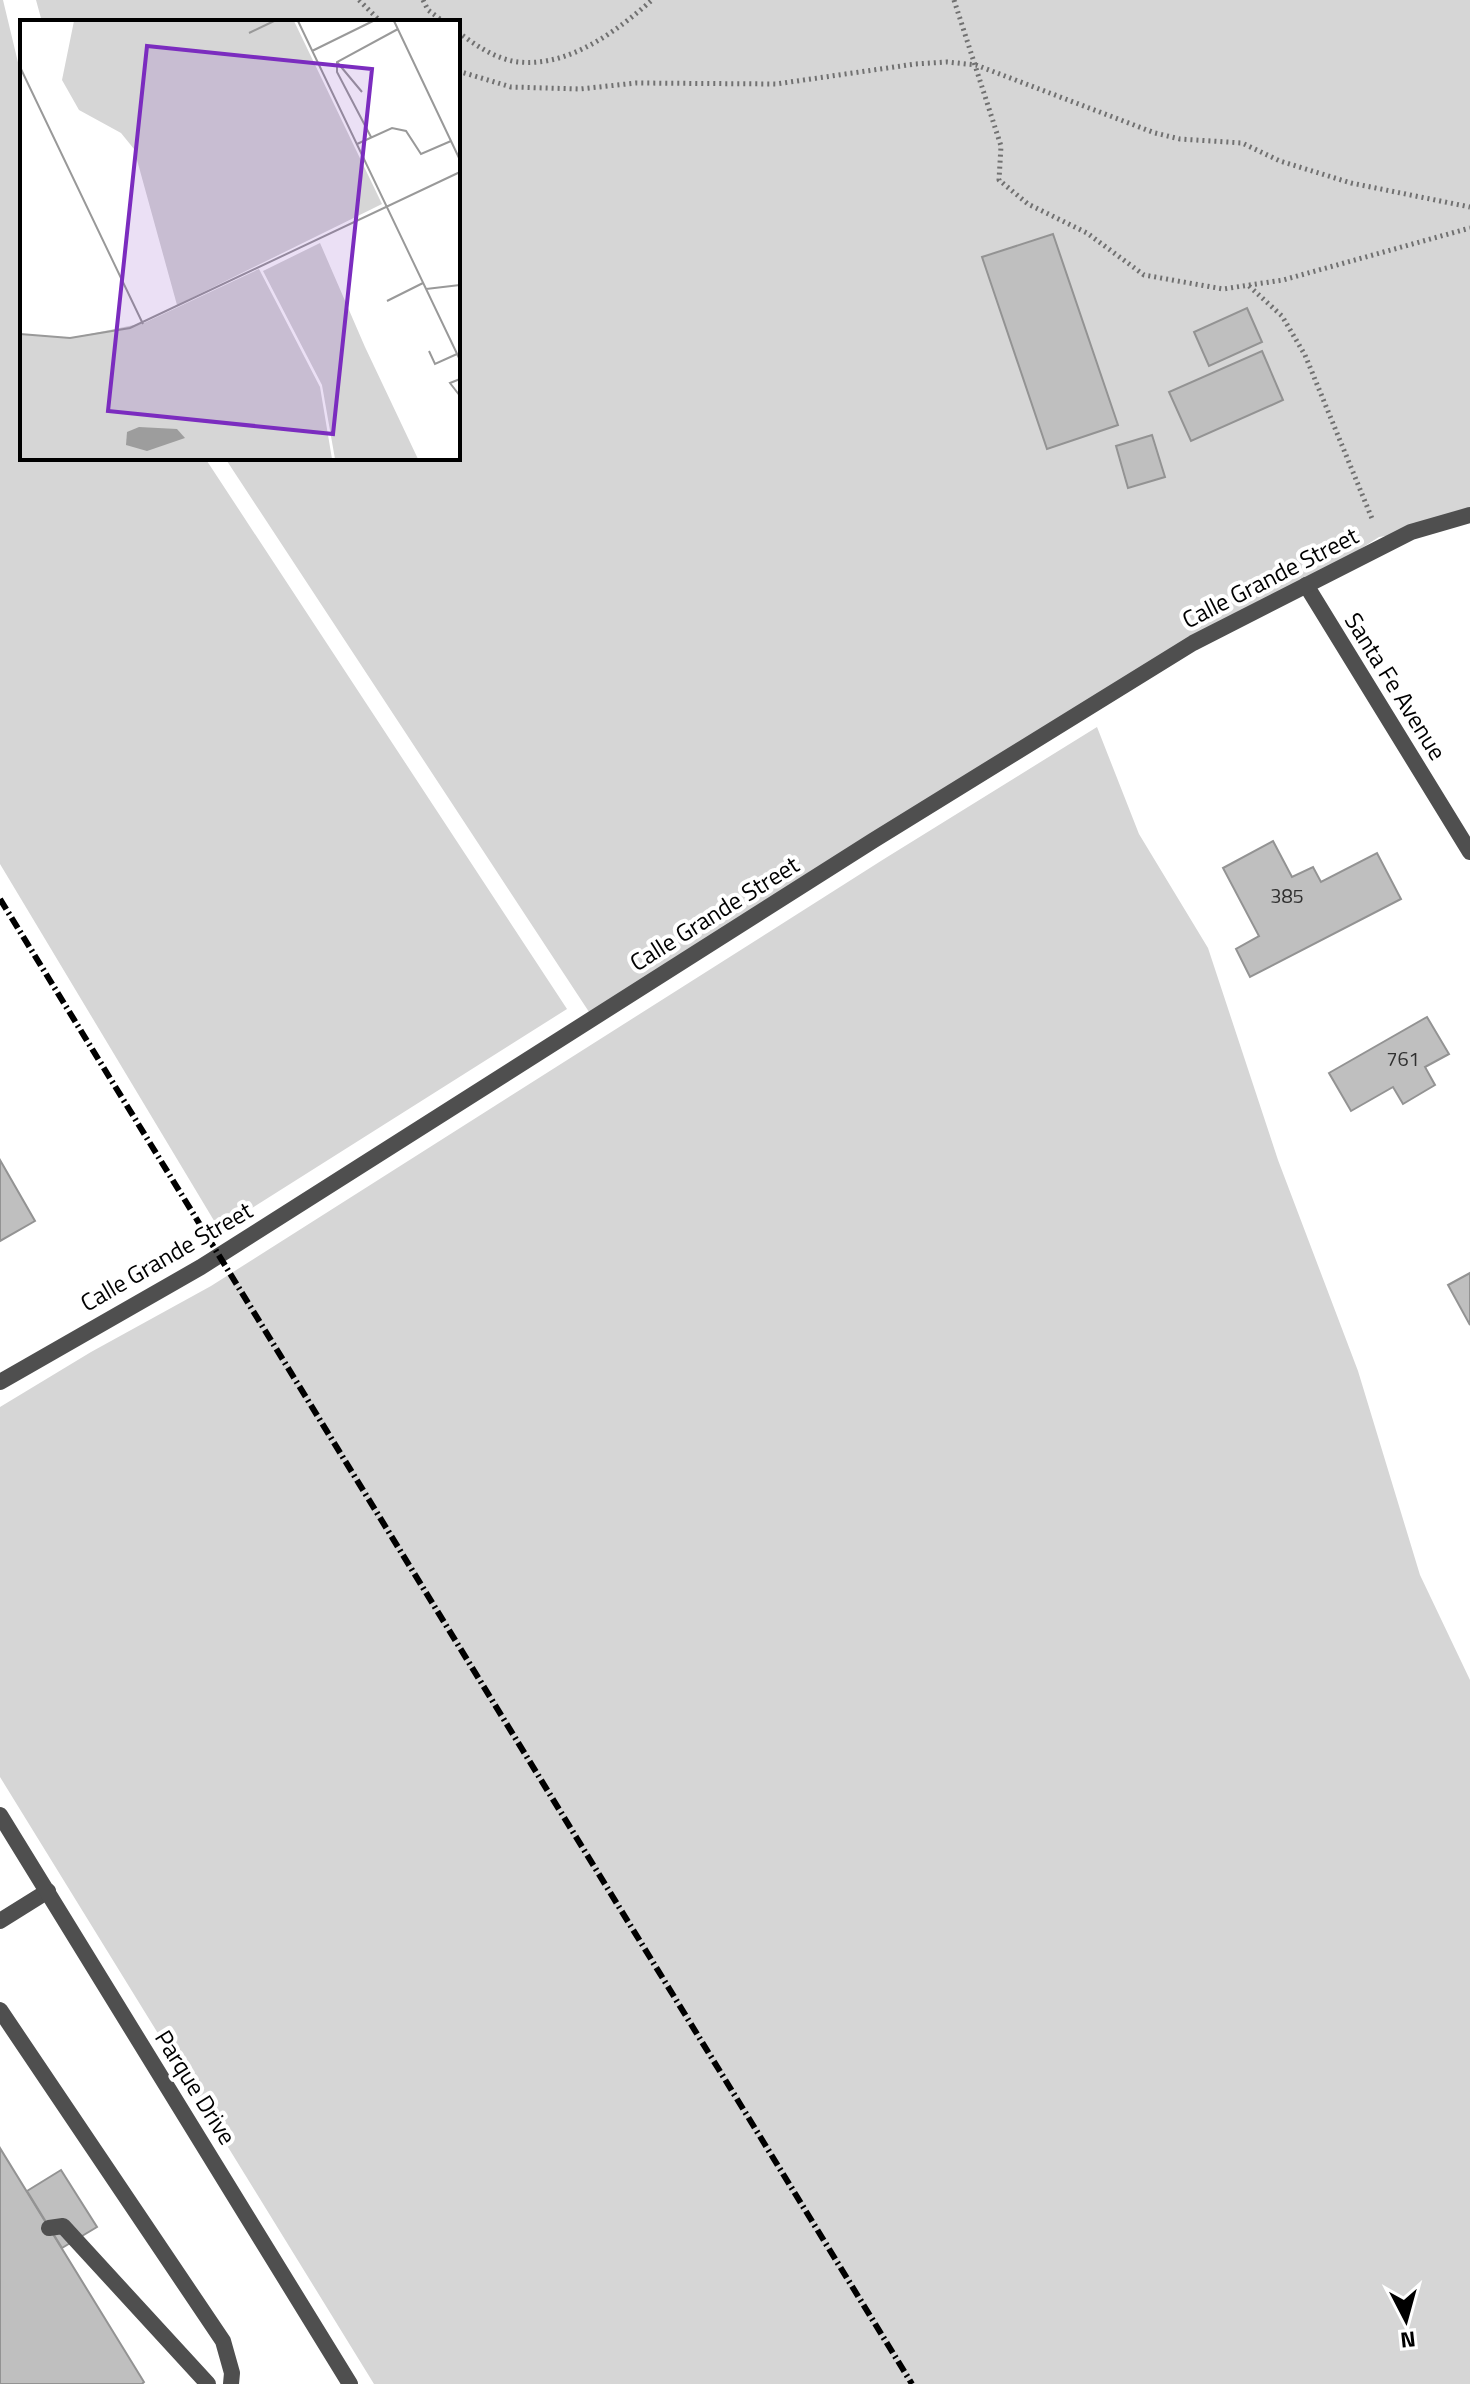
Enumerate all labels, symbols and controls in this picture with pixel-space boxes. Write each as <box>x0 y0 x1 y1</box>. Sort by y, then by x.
inset map <box>20 20 460 460</box>
street label: Calle Grande Street <box>1176 517 1365 637</box>
street label: Santa Fe Avenue <box>1336 605 1456 767</box>
street label: Calle Grande Street <box>622 846 806 980</box>
house number: 385 <box>1270 880 1304 911</box>
house number: 761 <box>1386 1043 1420 1074</box>
street label: Calle Grande Street <box>73 1192 259 1320</box>
street label: Parque Drive <box>146 2023 246 2151</box>
north arrow <box>1366 2280 1446 2360</box>
text: N <box>1399 2322 1417 2358</box>

